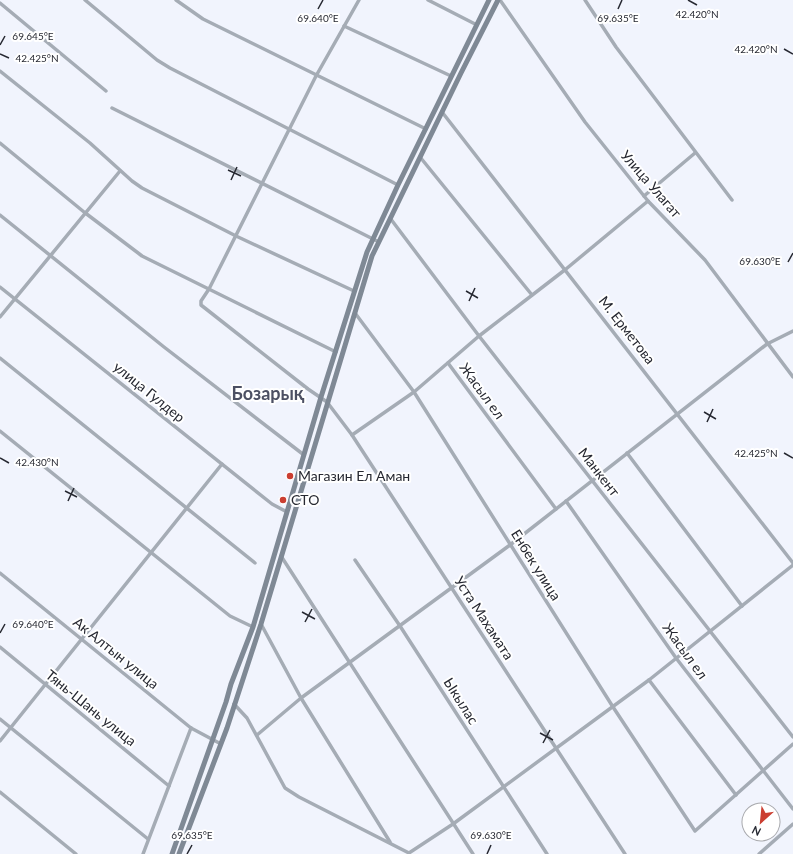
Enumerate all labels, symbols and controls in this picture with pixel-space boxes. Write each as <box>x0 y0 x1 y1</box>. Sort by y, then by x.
text: 42.420°N <box>675 8 719 20</box>
text: 69.640°E <box>297 12 339 24</box>
text: 69.635°E <box>597 12 639 24</box>
text: 69.645°E <box>12 30 54 42</box>
text: 42.420°N <box>734 43 778 55</box>
text: 42.425°N <box>15 52 59 64</box>
street label: Улица Улагат <box>618 147 685 221</box>
text: 69.630°E <box>739 255 781 267</box>
street label: М. Ерметова <box>596 292 659 367</box>
street label: улица Гулдер <box>110 358 188 426</box>
street label: Жасыл ел <box>456 359 509 422</box>
district label: Бозарық <box>232 382 305 404</box>
street label: Манкент <box>575 444 624 499</box>
text: 42.425°N <box>734 447 778 459</box>
text: 42.430°N <box>15 456 59 468</box>
place label: Магазин Ел Аман <box>298 467 410 484</box>
marker: Магазин Ел Аман <box>285 471 295 481</box>
place label: СТО <box>291 491 319 508</box>
marker: СТО <box>278 495 288 505</box>
street label: Енбек улица <box>508 526 565 603</box>
street label: Уста Махамата <box>451 573 518 663</box>
street label: Ак Алтын улица <box>70 613 162 692</box>
text: 69.640°E <box>12 618 54 630</box>
street label: Жасыл ел <box>659 619 712 682</box>
street label: Тянь-Шань улица <box>43 666 140 749</box>
street label: Ыкылас <box>441 674 482 727</box>
north arrow <box>741 802 781 842</box>
text: N <box>750 824 763 839</box>
text: 69.635°E <box>171 829 213 841</box>
text: 69.630°E <box>470 829 512 841</box>

